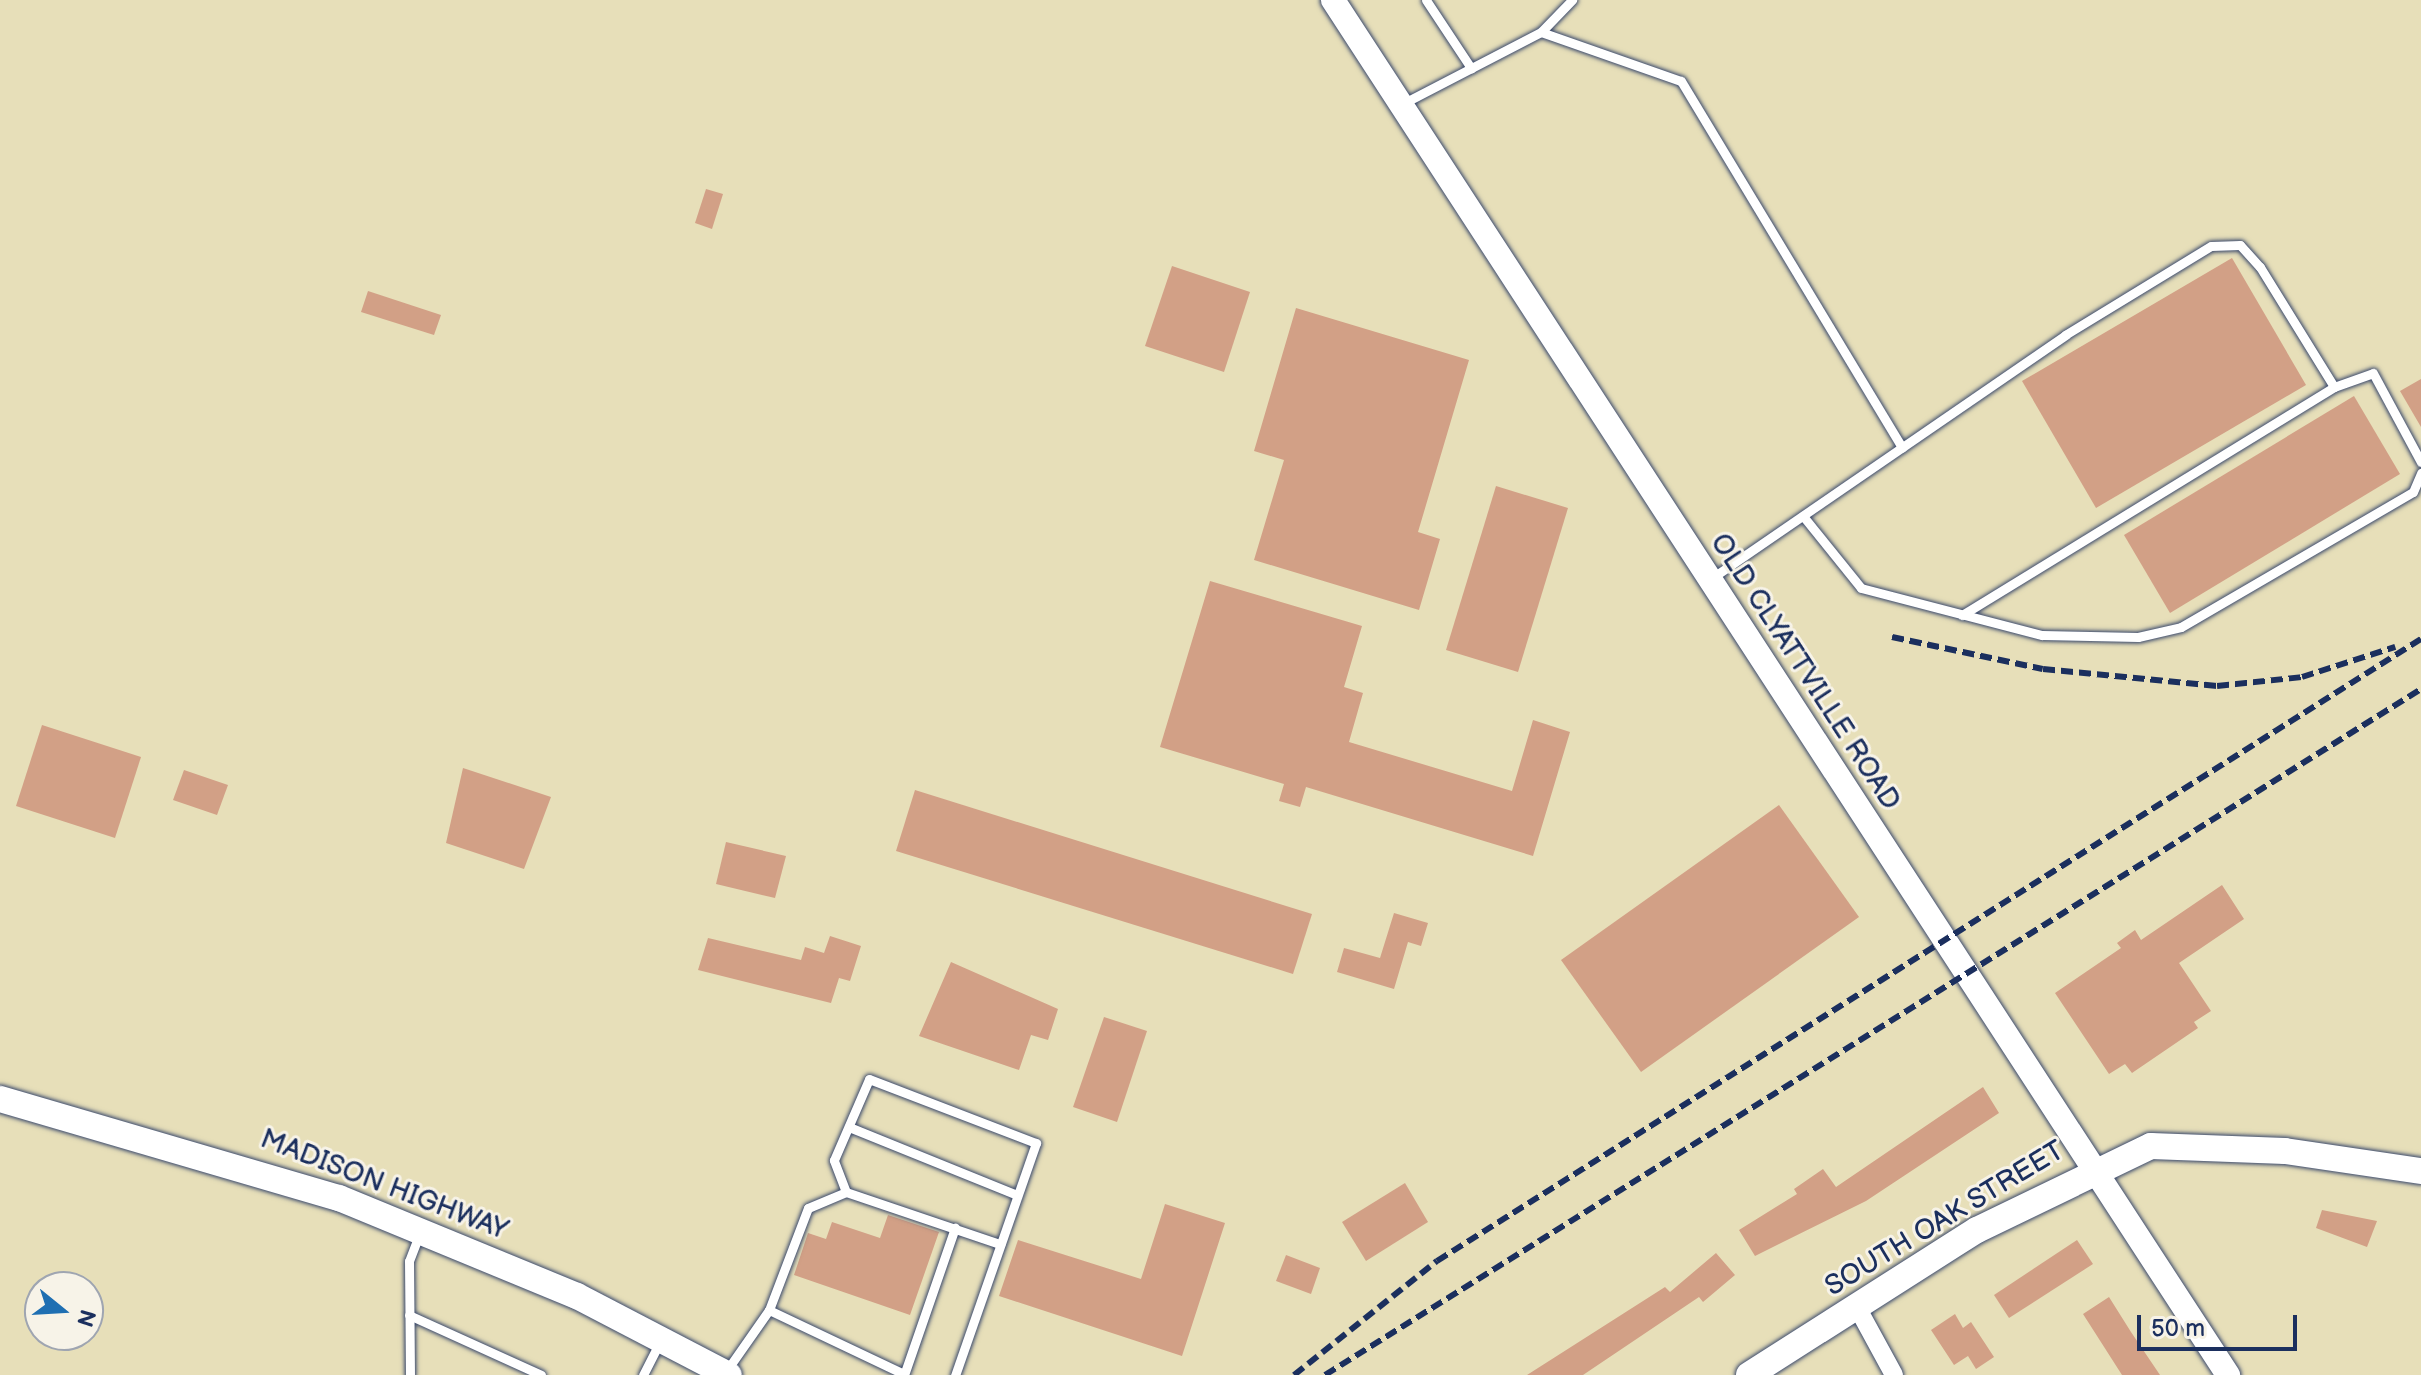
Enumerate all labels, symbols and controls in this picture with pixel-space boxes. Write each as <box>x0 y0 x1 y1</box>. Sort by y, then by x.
street label: OLD CLYATTVILLE ROAD <box>1703 527 1907 817</box>
street label: MADISON HIGHWAY <box>256 1122 512 1248</box>
street label: SOUTH OAK STREET <box>1819 1134 2071 1304</box>
north arrow <box>24 1271 104 1351</box>
scale bar <box>2141 1299 2301 1349</box>
text: N <box>70 1306 101 1330</box>
text: 50 m <box>2151 1314 2205 1343</box>

